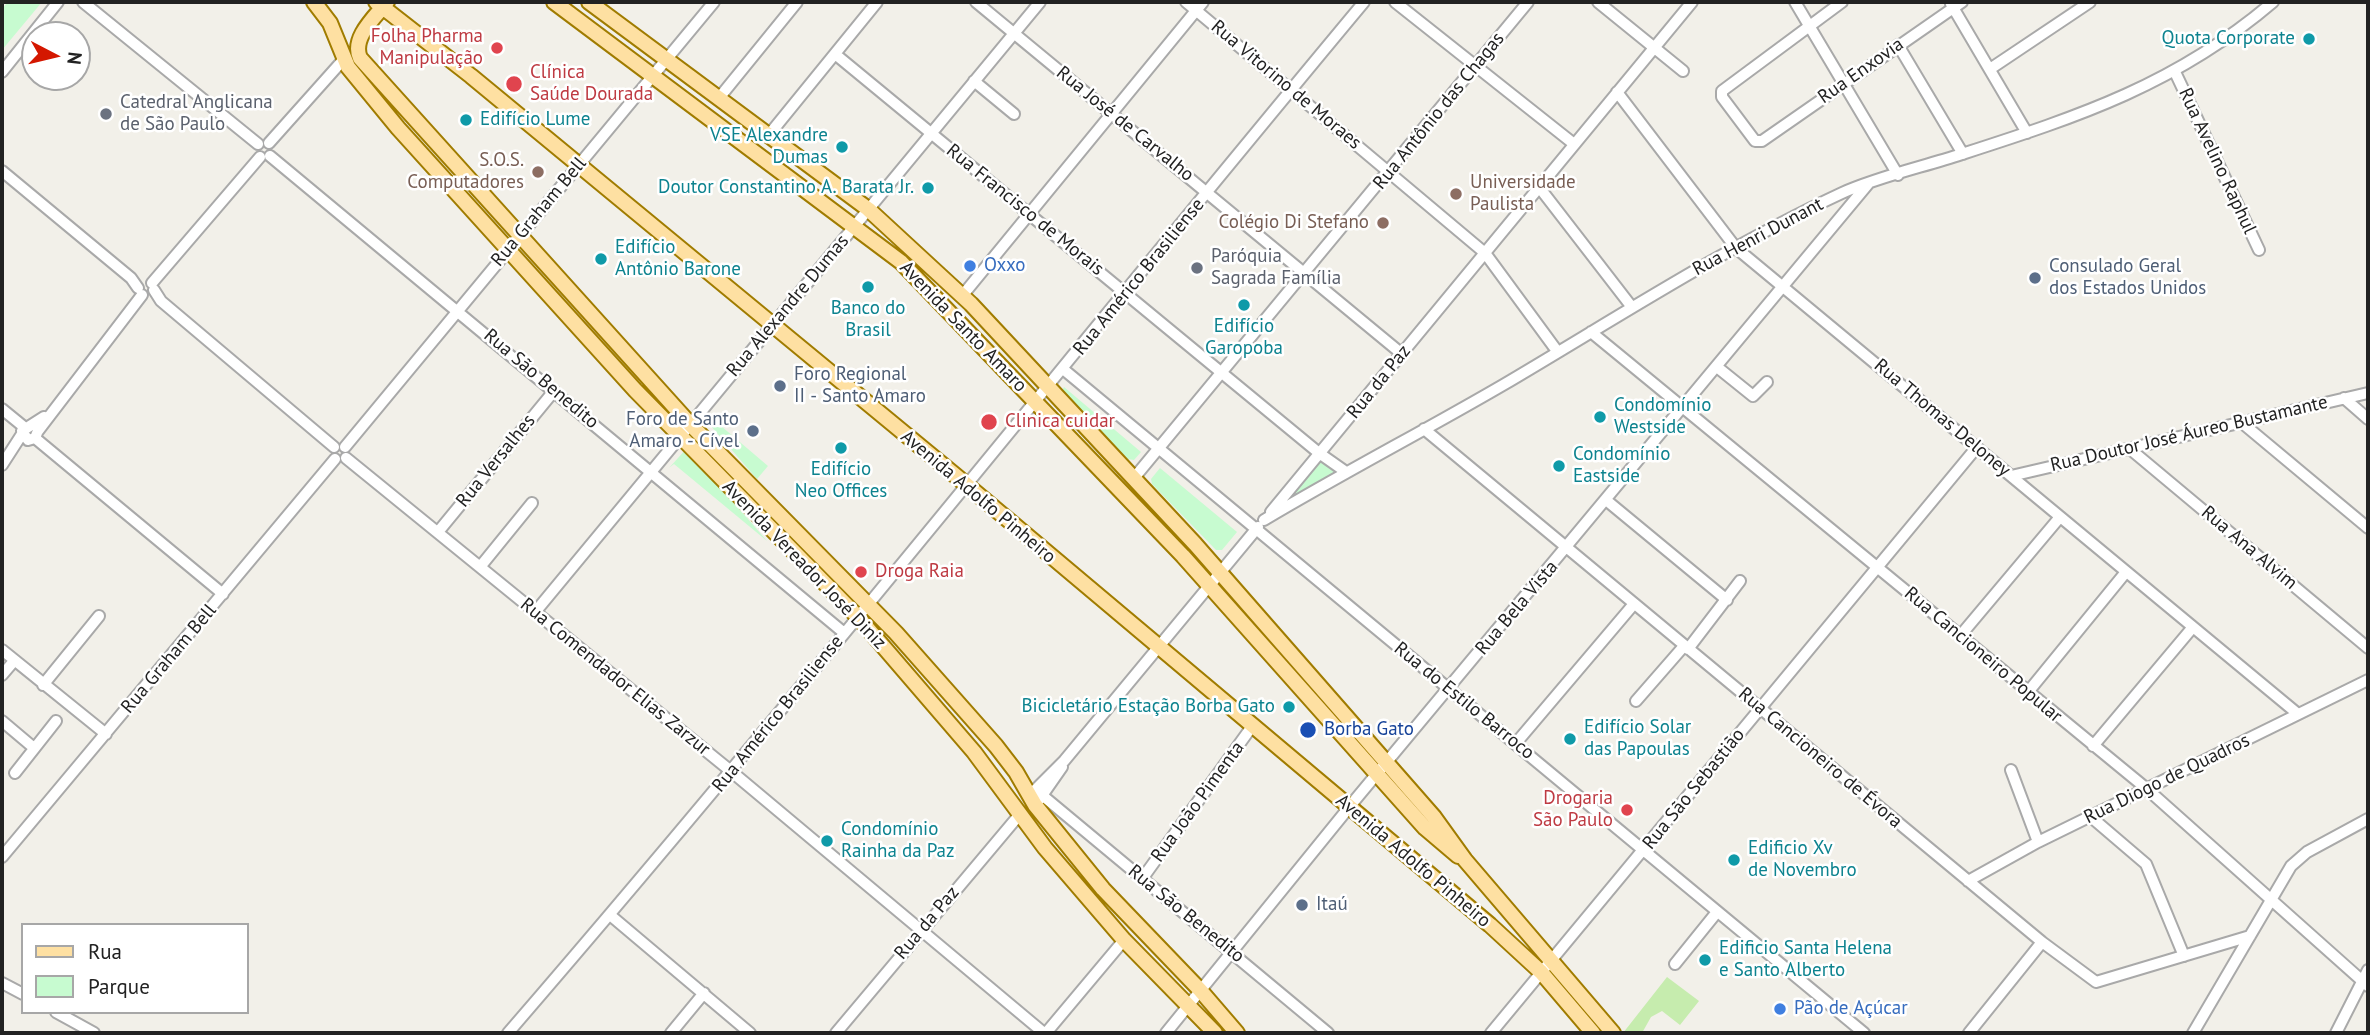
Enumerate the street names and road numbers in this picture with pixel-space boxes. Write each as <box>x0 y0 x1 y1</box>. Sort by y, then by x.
street label: Rua Vitorino de Moraes <box>1206 16 1366 154</box>
street label: Rua Antônio das Chagas <box>1369 28 1509 194</box>
street label: Rua Enxovia <box>1814 33 1908 109</box>
street label: Rua José de Carvalho <box>1052 62 1198 186</box>
street label: Rua Avelino Raphul <box>2173 84 2261 238</box>
street label: Rua Francisco de Morais <box>942 139 1108 281</box>
street label: Rua Graham Bell <box>487 153 591 271</box>
street label: Rua Henri Dunant <box>1689 193 1827 281</box>
street label: Rua Américo Brasiliense <box>1069 194 1209 360</box>
street label: Rua Alexandre Dumas <box>722 230 854 382</box>
street label: Avenida Santo Amaro <box>895 257 1031 397</box>
street label: Rua São Benedito <box>479 324 603 434</box>
street label: Rua da Paz <box>1342 340 1416 424</box>
street label: Rua Thomas Deloney <box>1869 354 2015 482</box>
street label: Rua Doutor José Áureo Bustamante <box>2048 391 2330 477</box>
street label: Rua Versalhes <box>452 410 540 512</box>
street label: Avenida Adolfo Pinheiro <box>896 425 1060 569</box>
street label: Avenida Vereador José Diniz <box>717 476 891 654</box>
street label: Rua Ana Alvim <box>2196 501 2302 595</box>
street label: Rua Bela Vista <box>1471 556 1563 660</box>
street label: Rua Cancioneiro Popular <box>1899 582 2067 728</box>
street label: Rua Comendador Elias Zarzur <box>515 593 715 761</box>
street label: Rua Graham Bell <box>117 600 221 718</box>
street label: Rua Américo Brasiliense <box>708 631 848 797</box>
street label: Rua do Estilo Barroco <box>1389 637 1539 765</box>
street label: Rua Cancioneiro de Évora <box>1733 683 1907 833</box>
street label: Rua São Sebastião <box>1638 724 1750 854</box>
street label: Rua Diogo de Quadros <box>2080 729 2254 829</box>
street label: Rua João Pimenta <box>1147 737 1249 867</box>
street label: Avenida Adolfo Pinheiro <box>1331 789 1495 933</box>
street label: Rua São Benedito <box>1123 860 1249 968</box>
street label: Rua da Paz <box>890 882 964 964</box>

